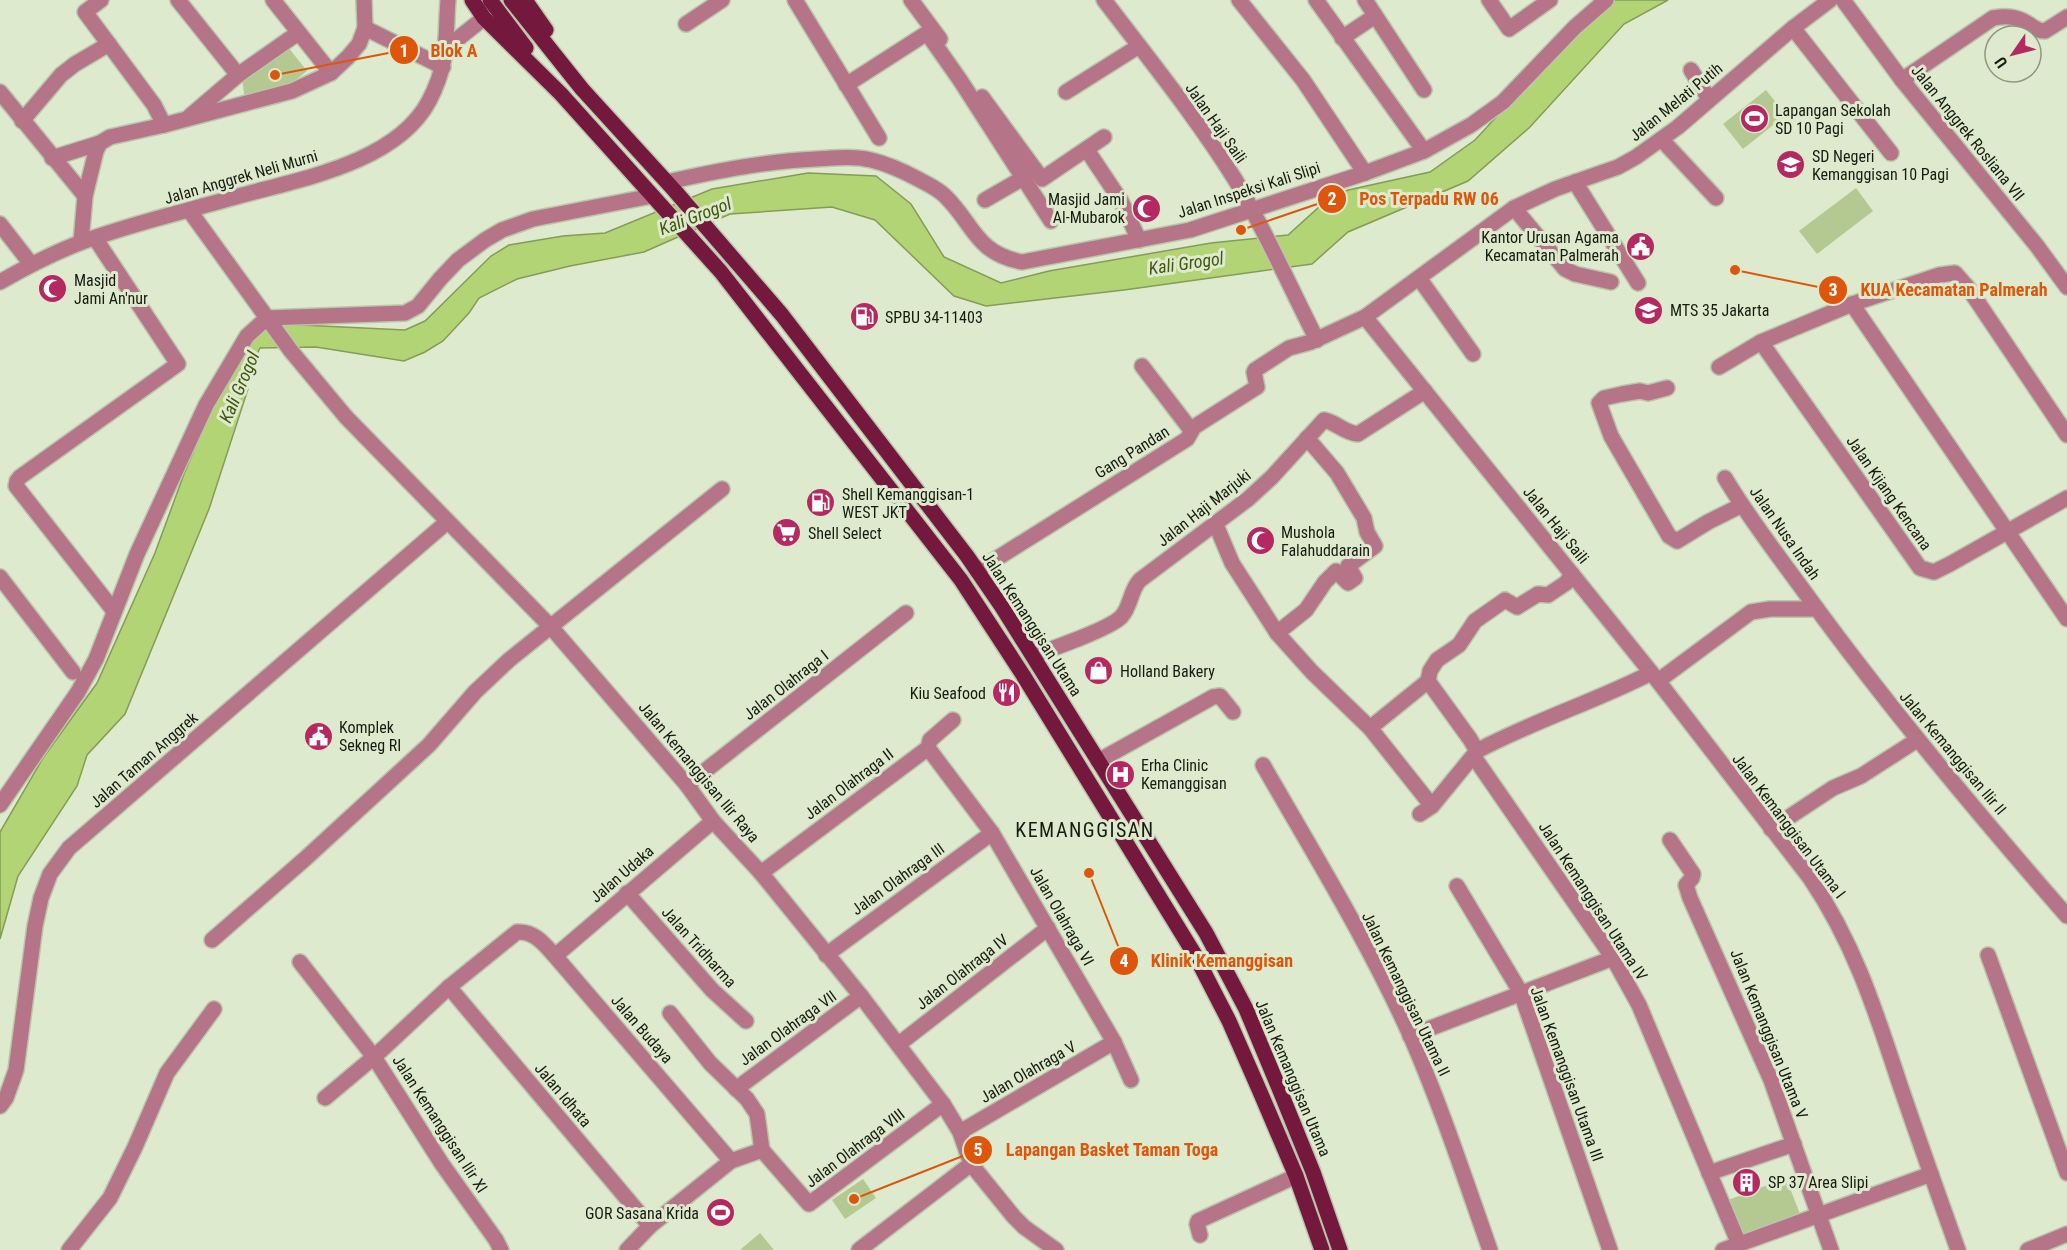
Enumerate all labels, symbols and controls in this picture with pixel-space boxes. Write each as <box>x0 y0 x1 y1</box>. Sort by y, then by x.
north arrow <box>1983 24 2043 84</box>
callout: Blok A <box>389 32 490 68</box>
text: 1 <box>399 40 409 61</box>
text: Blok A <box>430 40 478 61</box>
text: U <box>1991 53 2012 72</box>
street label: Jalan Melati Putih <box>1626 59 1726 145</box>
street label: Jalan Anggrek Rosliana VII <box>1907 61 2029 205</box>
street label: Jalan Haji Saili <box>1181 79 1251 167</box>
place label: Lapangan Sekolah SD 10 Pagi <box>1775 101 1891 138</box>
sports icon: Lapangan Sekolah SD 10 Pagi <box>1738 103 1770 135</box>
street label: Jalan Anggrek Neli Murni <box>162 146 320 208</box>
place label: SD Negeri Kemanggisan 10 Pagi <box>1812 147 1949 184</box>
school or university icon: SD Negeri Kemanggisan 10 Pagi <box>1775 149 1807 181</box>
street label: Jalan Inspeksi Kali Slipi <box>1175 158 1323 222</box>
callout: Pos Terpadu RW 06 <box>1317 181 1512 217</box>
text: 2 <box>1327 188 1337 209</box>
text: Pos Terpadu RW 06 <box>1359 188 1499 209</box>
place label: Masjid Jami Al-Mubarok <box>1048 190 1126 227</box>
water label: Kali Grogol <box>656 192 735 239</box>
mosque icon: Masjid Jami Al-Mubarok <box>1130 192 1162 224</box>
place label: Kantor Urusan Agama Kecamatan Palmerah <box>1481 228 1619 265</box>
public building icon: Kantor Urusan Agama Kecamatan Palmerah <box>1624 230 1656 262</box>
water label: Kali Grogol <box>1147 247 1226 279</box>
place label: Masjid Jami An'nur <box>74 271 148 308</box>
callout: KUA Kecamatan Palmerah <box>1818 272 2059 308</box>
mosque icon: Masjid Jami An'nur <box>37 273 69 305</box>
text: 3 <box>1828 279 1838 300</box>
text: KUA Kecamatan Palmerah <box>1860 279 2048 300</box>
school or university icon: MTS 35 Jakarta <box>1633 294 1665 326</box>
fuel station icon: SPBU 34-11403 <box>848 301 880 333</box>
place label: MTS 35 Jakarta <box>1670 301 1769 320</box>
place label: SPBU 34-11403 <box>885 308 983 327</box>
water label: Kali Grogol <box>215 347 264 426</box>
street label: Gang Pandan <box>1091 422 1173 482</box>
street label: Jalan Kijang Kencana <box>1842 432 1936 554</box>
street label: Jalan Haji Marjuki <box>1153 466 1255 550</box>
street label: Jalan Haji Saili <box>1519 483 1593 567</box>
street label: Jalan Nusa Indah <box>1746 483 1824 583</box>
place label: Shell Kemanggisan-1 WEST JKT <box>842 485 974 522</box>
fuel station icon: Shell Kemanggisan-1 WEST JKT <box>805 487 837 519</box>
supermarket icon: Shell Select <box>771 517 803 549</box>
place label: Mushola Falahuddarain <box>1281 523 1370 560</box>
place label: Shell Select <box>808 524 882 543</box>
mosque icon: Mushola Falahuddarain <box>1244 525 1276 557</box>
street label: Jalan Kemanggisan Utama <box>978 548 1086 700</box>
street label: Jalan Olahraga I <box>740 646 832 724</box>
shop icon: Holland Bakery <box>1083 655 1115 687</box>
place label: Holland Bakery <box>1120 662 1215 681</box>
restaurant icon: Kiu Seafood <box>991 677 1023 709</box>
place label: Kiu Seafood <box>910 684 986 703</box>
street label: Jalan Kemanggisan Ilir II <box>1896 687 2010 819</box>
street label: Jalan Kemanggisan Ilir Raya <box>635 698 763 846</box>
street label: Jalan Taman Anggrek <box>86 708 202 812</box>
place label: Komplek Sekneg RI <box>339 718 401 755</box>
public building icon: Komplek Sekneg RI <box>302 720 334 752</box>
street label: Jalan Olahraga II <box>801 744 897 824</box>
street label: Jalan Kemanggisan Utama I <box>1728 750 1850 902</box>
place label: Erha Clinic Kemanggisan <box>1141 756 1227 793</box>
hospital icon: Erha Clinic Kemanggisan <box>1104 758 1136 790</box>
district label: KEMANGGISAN <box>1015 818 1155 842</box>
street label: Jalan Kemanggisan Utama IV <box>1535 818 1651 984</box>
street label: Jalan Olahraga III <box>848 839 948 919</box>
street label: Jalan Udaka <box>586 841 658 907</box>
street label: Jalan Olahraga VI <box>1026 863 1098 969</box>
street label: Jalan Tridharma <box>658 903 740 991</box>
street label: Jalan Kemanggisan Utama II <box>1358 909 1454 1079</box>
street label: Jalan Olahraga IV <box>912 930 1012 1014</box>
callout: Klinik Kemanggisan <box>1109 943 1305 979</box>
street label: Jalan Kemanggisan Utama V <box>1726 946 1812 1122</box>
text: 4 <box>1119 950 1129 971</box>
text: Klinik Kemanggisan <box>1151 950 1293 971</box>
street label: Jalan Kemanggisan Utama III <box>1527 984 1607 1164</box>
street label: Jalan Olahraga VII <box>736 986 840 1070</box>
street label: Jalan Budaya <box>607 991 677 1067</box>
street label: Jalan Kemanggisan Utama <box>1251 997 1335 1159</box>
street label: Jalan Olahraga V <box>977 1037 1079 1107</box>
street label: Jalan Kemanggisan Ilir XI <box>388 1052 492 1196</box>
street label: Jalan Idhata <box>531 1059 595 1131</box>
street label: Jalan Olahraga VIII <box>802 1105 908 1191</box>
callout: Lapangan Basket Taman Toga <box>963 1132 1230 1168</box>
text: 5 <box>973 1139 983 1160</box>
text: Lapangan Basket Taman Toga <box>1006 1139 1218 1160</box>
building icon: SP 37 Area Slipi <box>1731 1166 1763 1198</box>
place label: SP 37 Area Slipi <box>1768 1173 1868 1192</box>
sports icon: GOR Sasana Krida <box>704 1197 736 1229</box>
place label: GOR Sasana Krida <box>585 1204 699 1223</box>

